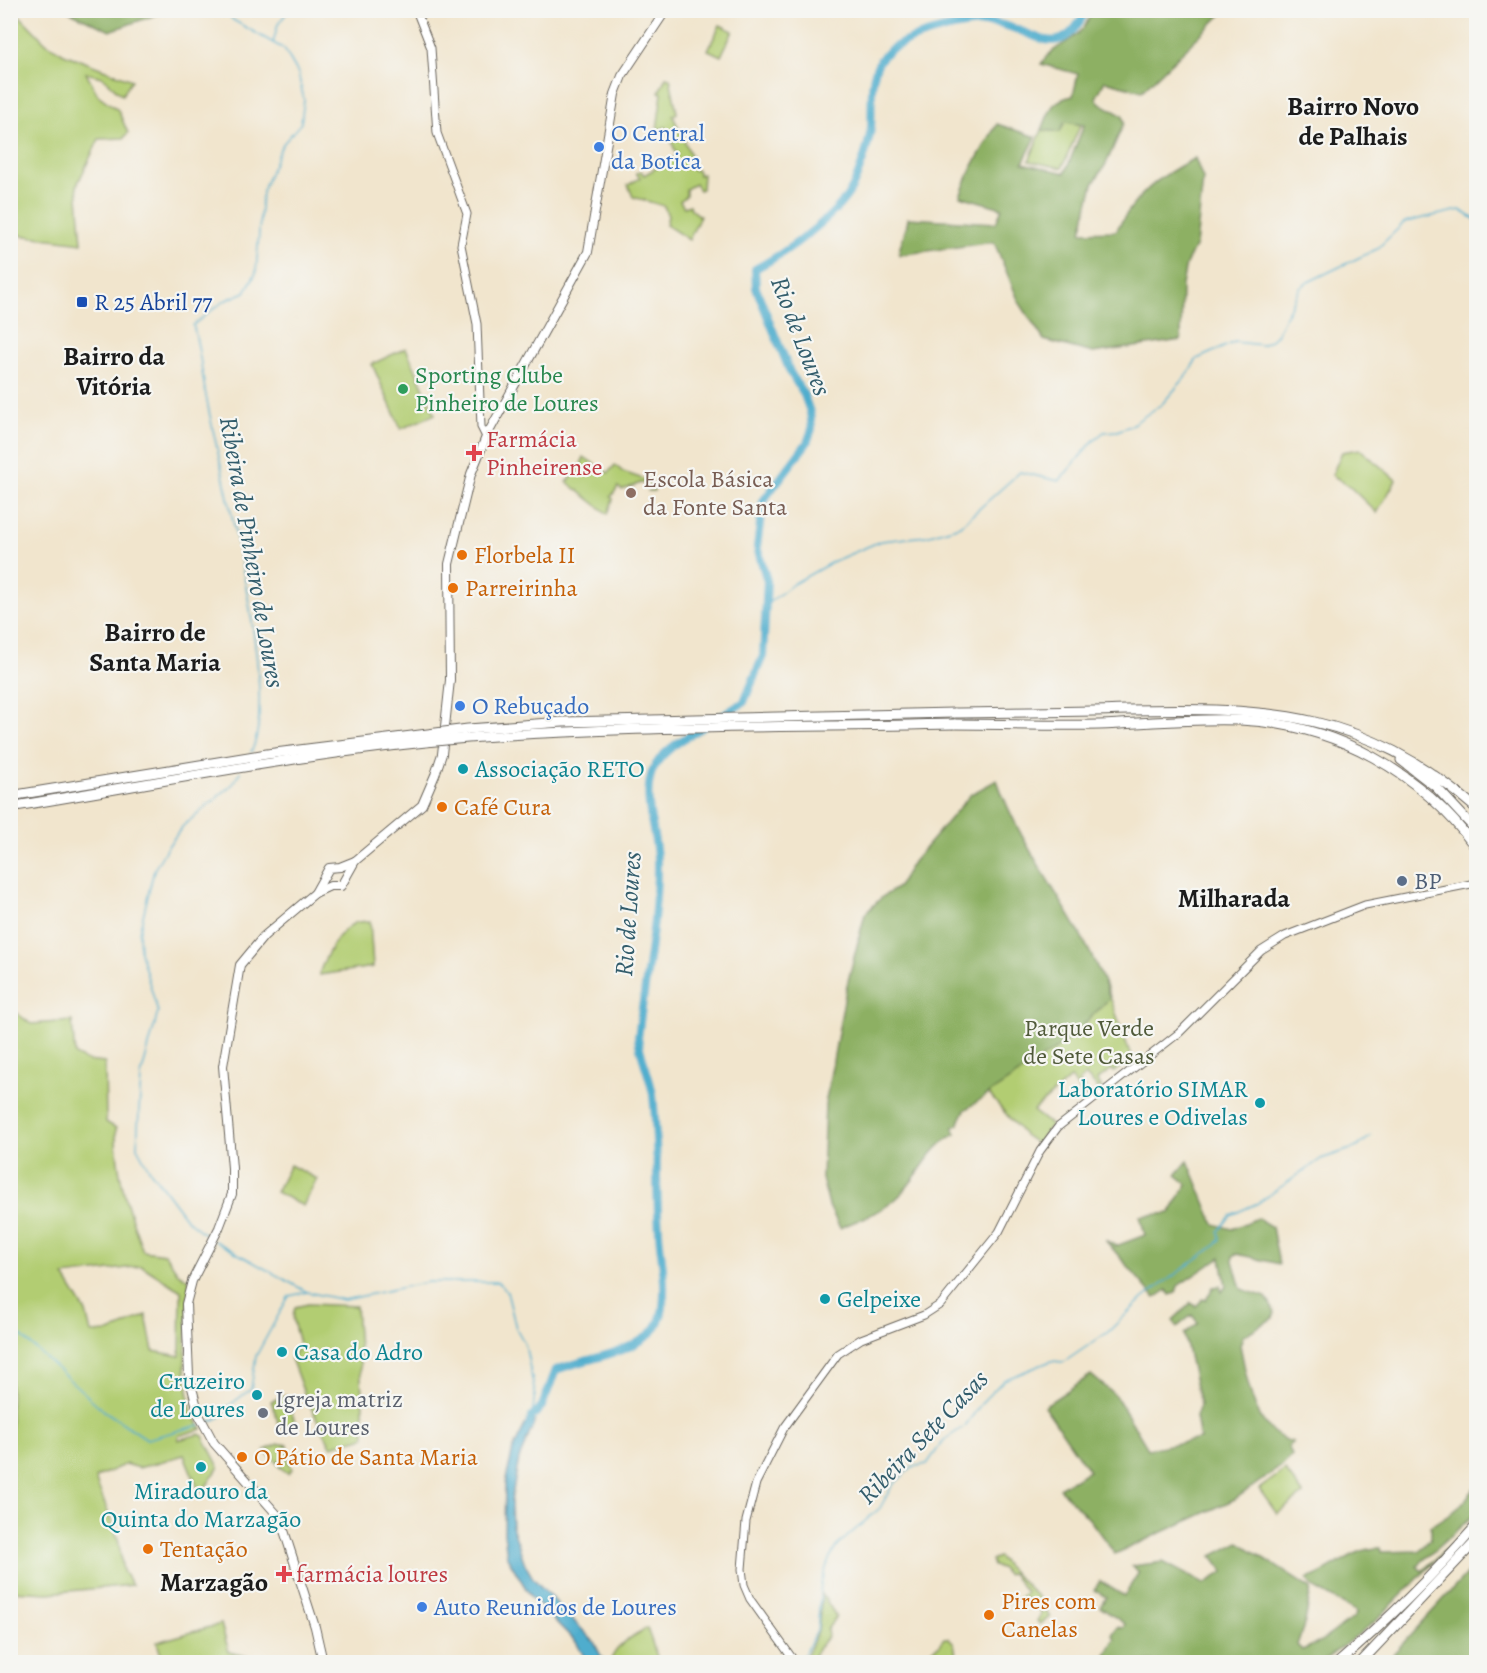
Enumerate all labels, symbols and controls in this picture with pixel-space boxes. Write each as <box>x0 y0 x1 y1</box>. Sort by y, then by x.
district label: Bairro Novo de Palhais <box>1287 89 1419 154</box>
place label: O Central da Botica <box>611 117 705 177</box>
marker: O Central da Botica <box>592 140 606 154</box>
water label: Rio de Loures <box>762 271 840 401</box>
place label: R 25 Abril 77 <box>94 286 213 318</box>
marker: R 25 Abril 77 <box>75 295 89 309</box>
district label: Bairro da Vitória <box>63 339 165 404</box>
place label: Sporting Clube Pinheiro de Loures <box>415 359 599 419</box>
marker: Sporting Clube Pinheiro de Loures <box>396 382 410 396</box>
water label: Ribeira de Pinheiro de Loures <box>211 414 293 691</box>
place label: Farmácia Pinheirense <box>486 423 603 483</box>
marker: Farmácia Pinheirense <box>467 446 481 460</box>
place label: Escola Básica da Fonte Santa <box>643 463 788 523</box>
marker: Escola Básica da Fonte Santa <box>624 486 638 500</box>
place label: Florbela II <box>474 539 575 571</box>
marker: Florbela II <box>455 548 469 562</box>
place label: Parreirinha <box>465 572 579 604</box>
marker: Parreirinha <box>446 581 460 595</box>
district label: Bairro de Santa Maria <box>89 615 221 680</box>
place label: O Rebuçado <box>472 690 589 722</box>
marker: O Rebuçado <box>453 699 467 713</box>
place label: Associação RETO <box>474 753 645 785</box>
marker: Associação RETO <box>456 762 470 776</box>
place label: Café Cura <box>454 791 552 823</box>
marker: Café Cura <box>435 800 449 814</box>
water label: Rio de Loures <box>606 850 650 978</box>
place label: BP <box>1414 865 1442 897</box>
marker: BP <box>1395 874 1409 888</box>
district label: Milharada <box>1178 881 1291 916</box>
park label: Parque Verde de Sete Casas <box>1023 1012 1155 1072</box>
place label: Laboratório SIMAR Loures e Odivelas <box>1057 1073 1248 1133</box>
marker: Laboratório SIMAR Loures e Odivelas <box>1253 1096 1267 1110</box>
place label: Gelpeixe <box>837 1283 921 1315</box>
marker: Gelpeixe <box>818 1292 832 1306</box>
place label: Casa do Adro <box>294 1336 423 1368</box>
marker: Casa do Adro <box>275 1345 289 1359</box>
water label: Ribeira Sete Casas <box>850 1362 996 1512</box>
place label: Cruzeiro de Loures <box>150 1365 245 1425</box>
place label: Igreja matriz de Loures <box>275 1383 403 1443</box>
marker: Cruzeiro de Loures <box>250 1388 264 1402</box>
marker: Igreja matriz de Loures <box>256 1406 270 1420</box>
place label: O Pátio de Santa Maria <box>254 1441 479 1473</box>
marker: O Pátio de Santa Maria <box>235 1450 249 1464</box>
marker: Miradouro da Quinta do Marzagão <box>194 1460 208 1474</box>
place label: Miradouro da Quinta do Marzagão <box>101 1475 301 1535</box>
place label: Tentação <box>160 1533 248 1565</box>
marker: Tentação <box>141 1542 155 1556</box>
place label: farmácia loures <box>296 1558 448 1590</box>
district label: Marzagão <box>160 1565 268 1600</box>
marker: farmácia loures <box>277 1567 291 1581</box>
place label: Pires com Canelas <box>1001 1585 1097 1645</box>
place label: Auto Reunidos de Loures <box>433 1591 677 1623</box>
marker: Auto Reunidos de Loures <box>415 1600 429 1614</box>
marker: Pires com Canelas <box>982 1608 996 1622</box>

